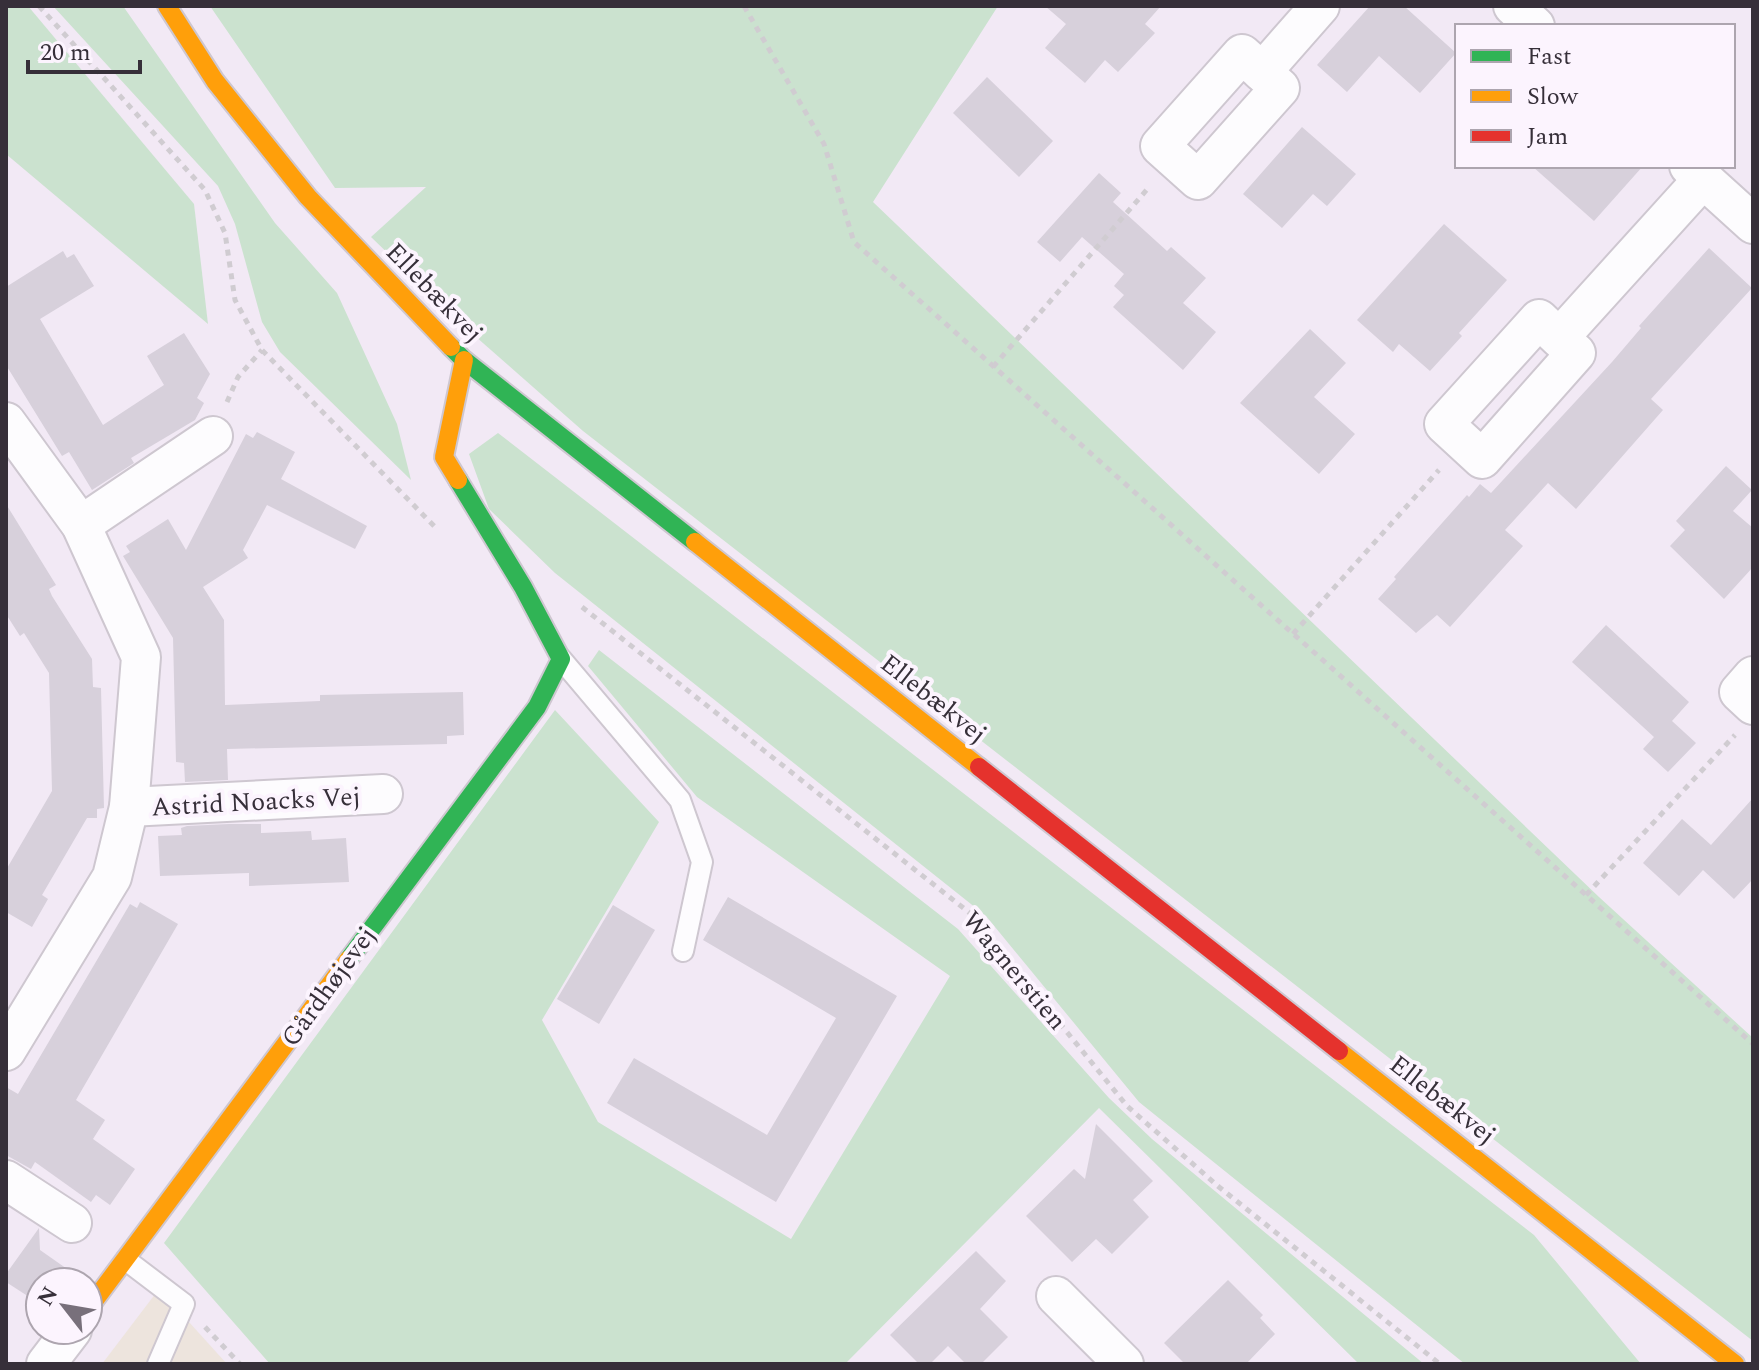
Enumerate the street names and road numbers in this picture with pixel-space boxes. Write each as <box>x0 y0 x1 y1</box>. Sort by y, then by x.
street label: Ellebækvej <box>376 233 493 352</box>
street label: Ellebækvej <box>871 644 996 753</box>
street label: Astrid Noacks Vej <box>150 777 362 827</box>
street label: Wagnerstien <box>952 902 1076 1039</box>
street label: Gårdhøjevej <box>271 918 386 1055</box>
street label: Ellebækvej <box>1380 1045 1505 1154</box>

